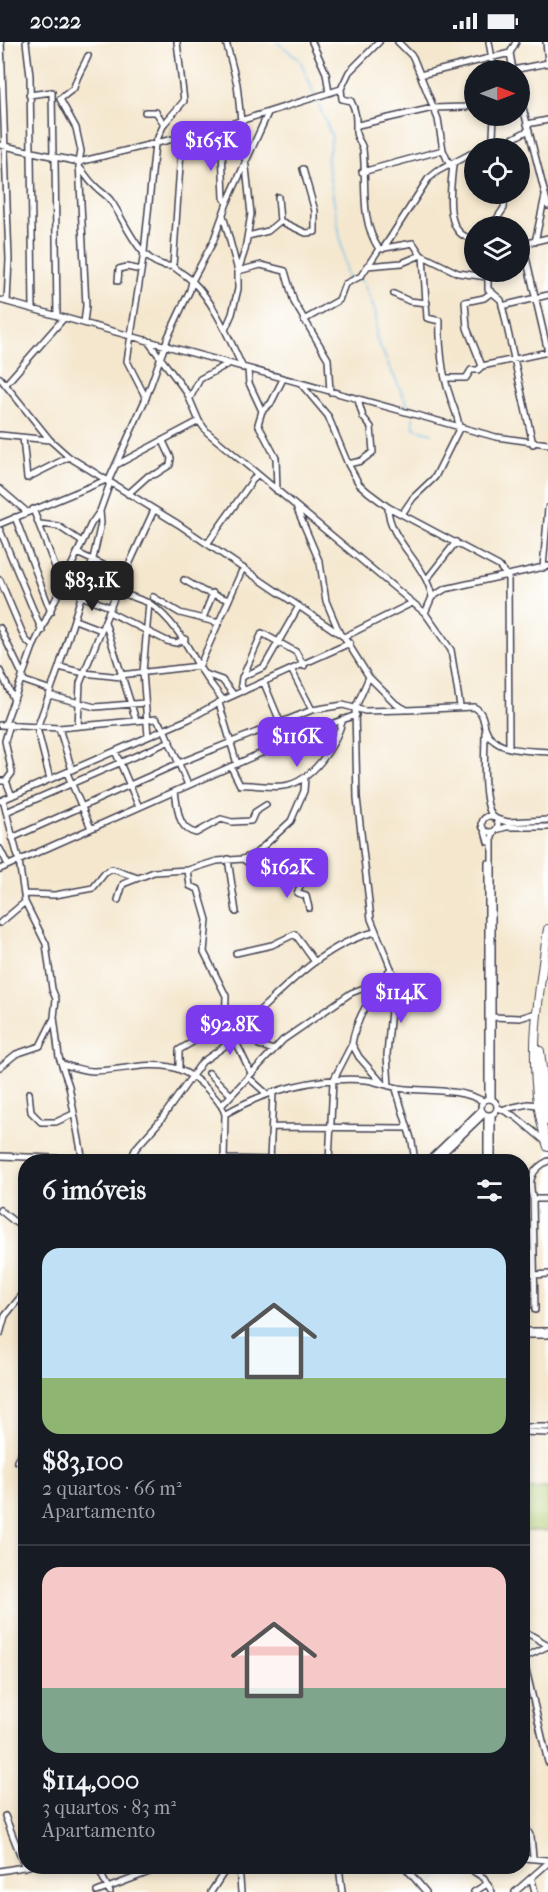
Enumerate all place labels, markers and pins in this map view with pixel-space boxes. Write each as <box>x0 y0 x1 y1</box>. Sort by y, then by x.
pin: $165K <box>169 121 253 172</box>
pin: $83.1K <box>43 561 141 612</box>
pin: $116K <box>255 717 339 768</box>
pin: $162K <box>245 848 329 899</box>
pin: $114K <box>359 973 443 1024</box>
pin: $92.8K <box>181 1005 279 1056</box>

